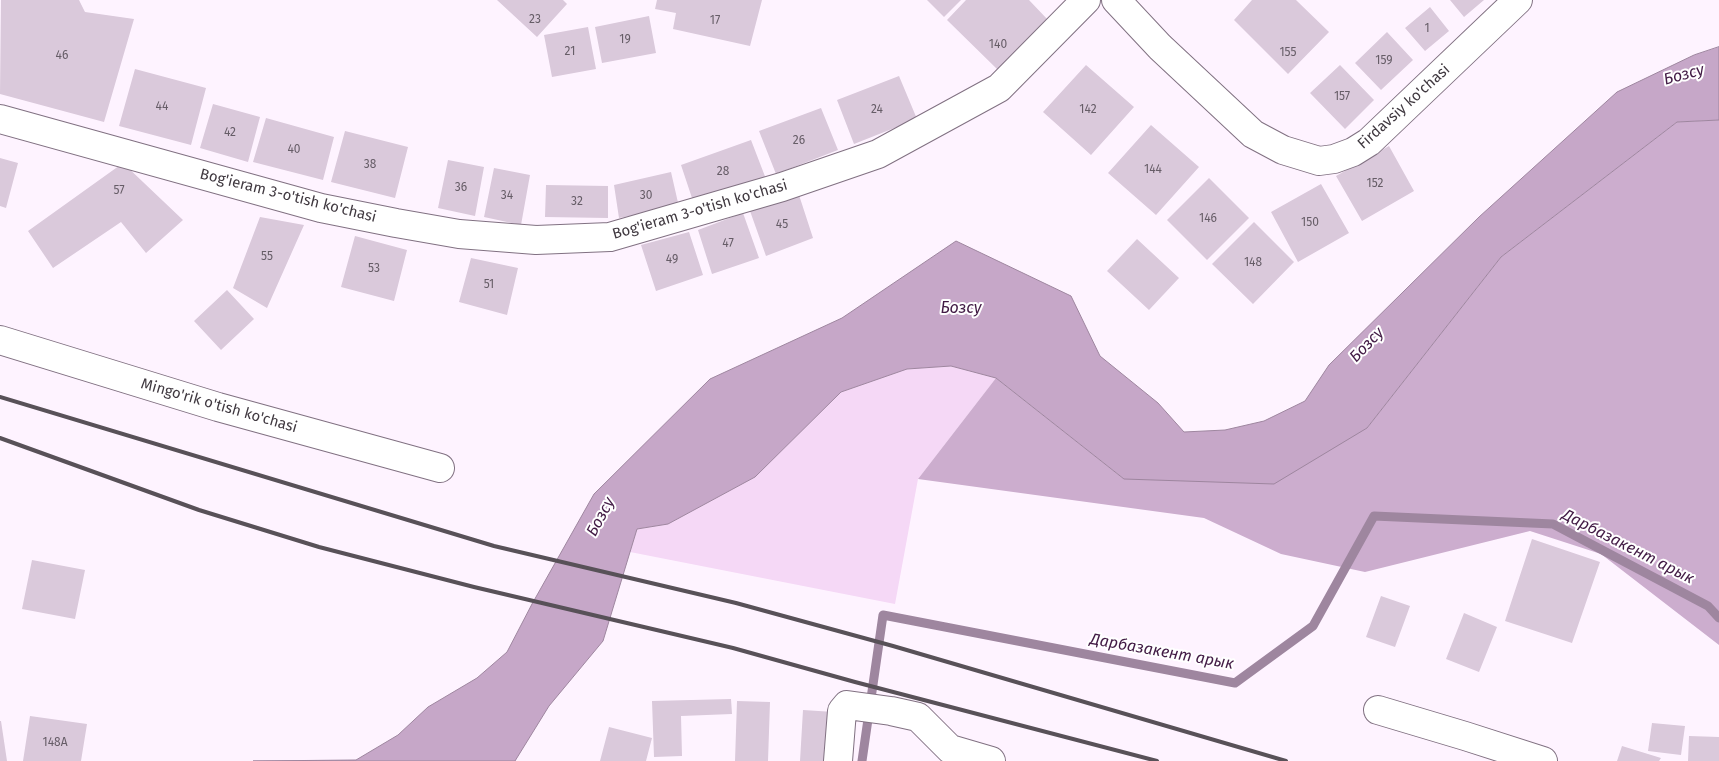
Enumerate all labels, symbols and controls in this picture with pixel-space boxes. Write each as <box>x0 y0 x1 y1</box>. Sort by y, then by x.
house number: 23 <box>529 13 541 27</box>
house number: 17 <box>710 14 720 28</box>
house number: 1 <box>1424 22 1430 36</box>
house number: 19 <box>619 33 631 47</box>
house number: 140 <box>989 38 1007 52</box>
house number: 21 <box>565 45 575 59</box>
house number: 155 <box>1279 46 1297 60</box>
house number: 46 <box>56 49 68 63</box>
house number: 159 <box>1375 54 1393 68</box>
water label: Бозсу <box>1662 60 1706 90</box>
street label: Firdavsiy ko'chasi <box>1354 61 1454 153</box>
house number: 157 <box>1334 90 1350 104</box>
house number: 44 <box>156 100 168 114</box>
house number: 24 <box>871 103 883 117</box>
house number: 142 <box>1079 103 1097 117</box>
house number: 42 <box>224 126 236 140</box>
house number: 26 <box>793 134 805 148</box>
house number: 40 <box>287 143 301 157</box>
house number: 38 <box>364 158 376 172</box>
house number: 144 <box>1144 163 1162 177</box>
street label: Bog'ieram 3-o'tish ko'chasi <box>198 165 378 227</box>
house number: 28 <box>717 165 729 179</box>
street label: Bog'ieram 3-o'tish ko'chasi <box>610 176 790 244</box>
house number: 152 <box>1366 177 1384 191</box>
house number: 36 <box>455 181 467 195</box>
house number: 57 <box>113 184 125 198</box>
house number: 34 <box>501 189 513 203</box>
house number: 30 <box>640 189 652 203</box>
house number: 32 <box>571 195 583 209</box>
house number: 146 <box>1199 212 1217 226</box>
house number: 150 <box>1301 216 1319 230</box>
house number: 45 <box>776 218 788 232</box>
house number: 47 <box>722 237 734 251</box>
house number: 55 <box>261 250 273 264</box>
house number: 49 <box>666 253 678 267</box>
house number: 148 <box>1244 256 1262 270</box>
house number: 53 <box>368 262 380 276</box>
house number: 51 <box>484 278 494 292</box>
water label: Бозсу <box>940 299 982 319</box>
water label: Бозсу <box>1346 324 1388 366</box>
street label: Mingo'rik o'tish ko'chasi <box>139 375 299 437</box>
water label: Бозсу <box>583 494 619 540</box>
water label: Дарбазакент арык <box>1559 505 1697 589</box>
water label: Дарбазакент арык <box>1089 630 1235 674</box>
house number: 148А <box>42 736 68 750</box>

